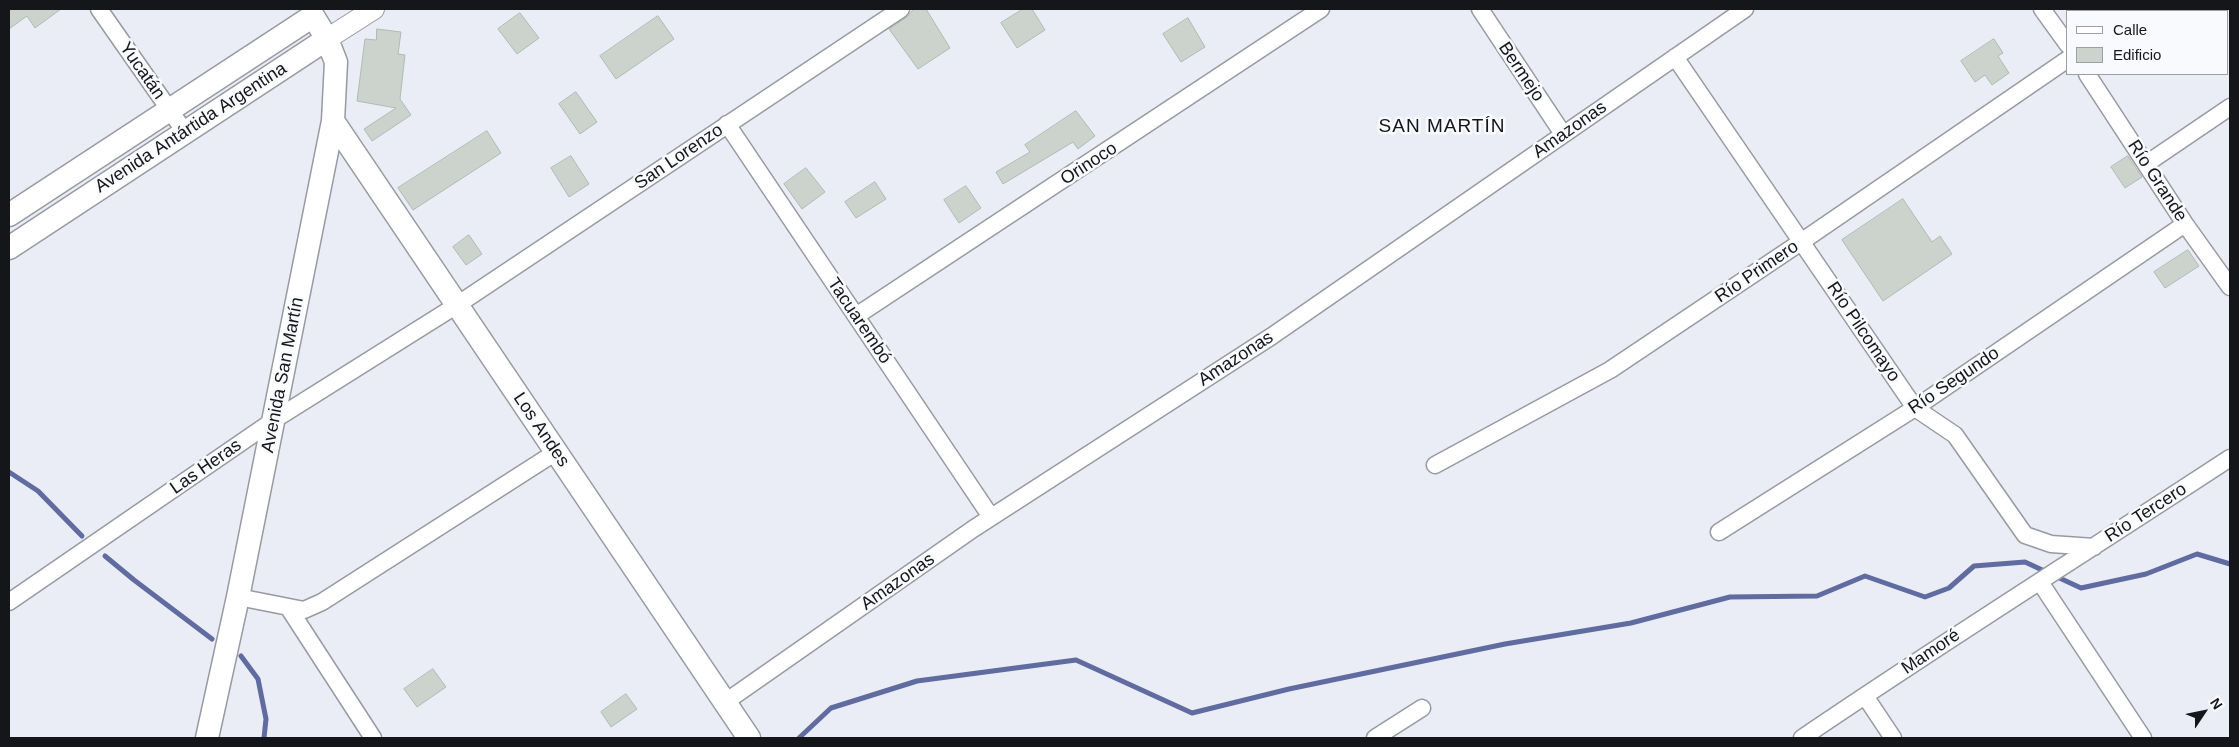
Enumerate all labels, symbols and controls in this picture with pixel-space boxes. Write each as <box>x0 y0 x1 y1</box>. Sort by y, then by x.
legend <box>2066 10 2229 75</box>
text: Calle <box>2113 21 2147 38</box>
street label: Yucatán <box>114 38 170 104</box>
street label: Bermejo <box>1493 38 1549 106</box>
text: Edificio <box>2113 46 2161 63</box>
street label: Avenida Antártida Argentina <box>91 58 291 198</box>
street label: Amazonas <box>1529 97 1611 163</box>
district label: SAN MARTÍN <box>1377 116 1507 138</box>
street label: San Lorenzo <box>631 120 727 194</box>
street label: Río Grande <box>2123 136 2191 226</box>
street label: Orinoco <box>1057 138 1121 190</box>
street label: Río Primero <box>1711 236 1803 308</box>
street label: Tacuarembó <box>822 274 896 368</box>
street label: Río Pilcomayo <box>1822 278 1904 386</box>
street label: Avenida San Martín <box>257 296 309 454</box>
street label: Amazonas <box>1194 327 1278 391</box>
street label: Río Segundo <box>1904 343 2004 419</box>
street label: Los Andes <box>508 389 574 471</box>
street label: Las Heras <box>166 435 246 499</box>
street label: Río Tercero <box>2101 479 2191 547</box>
street label: Amazonas <box>857 549 939 615</box>
street label: Mamoré <box>1898 625 1964 679</box>
north arrow <box>2179 687 2229 737</box>
text: N <box>2207 695 2226 712</box>

